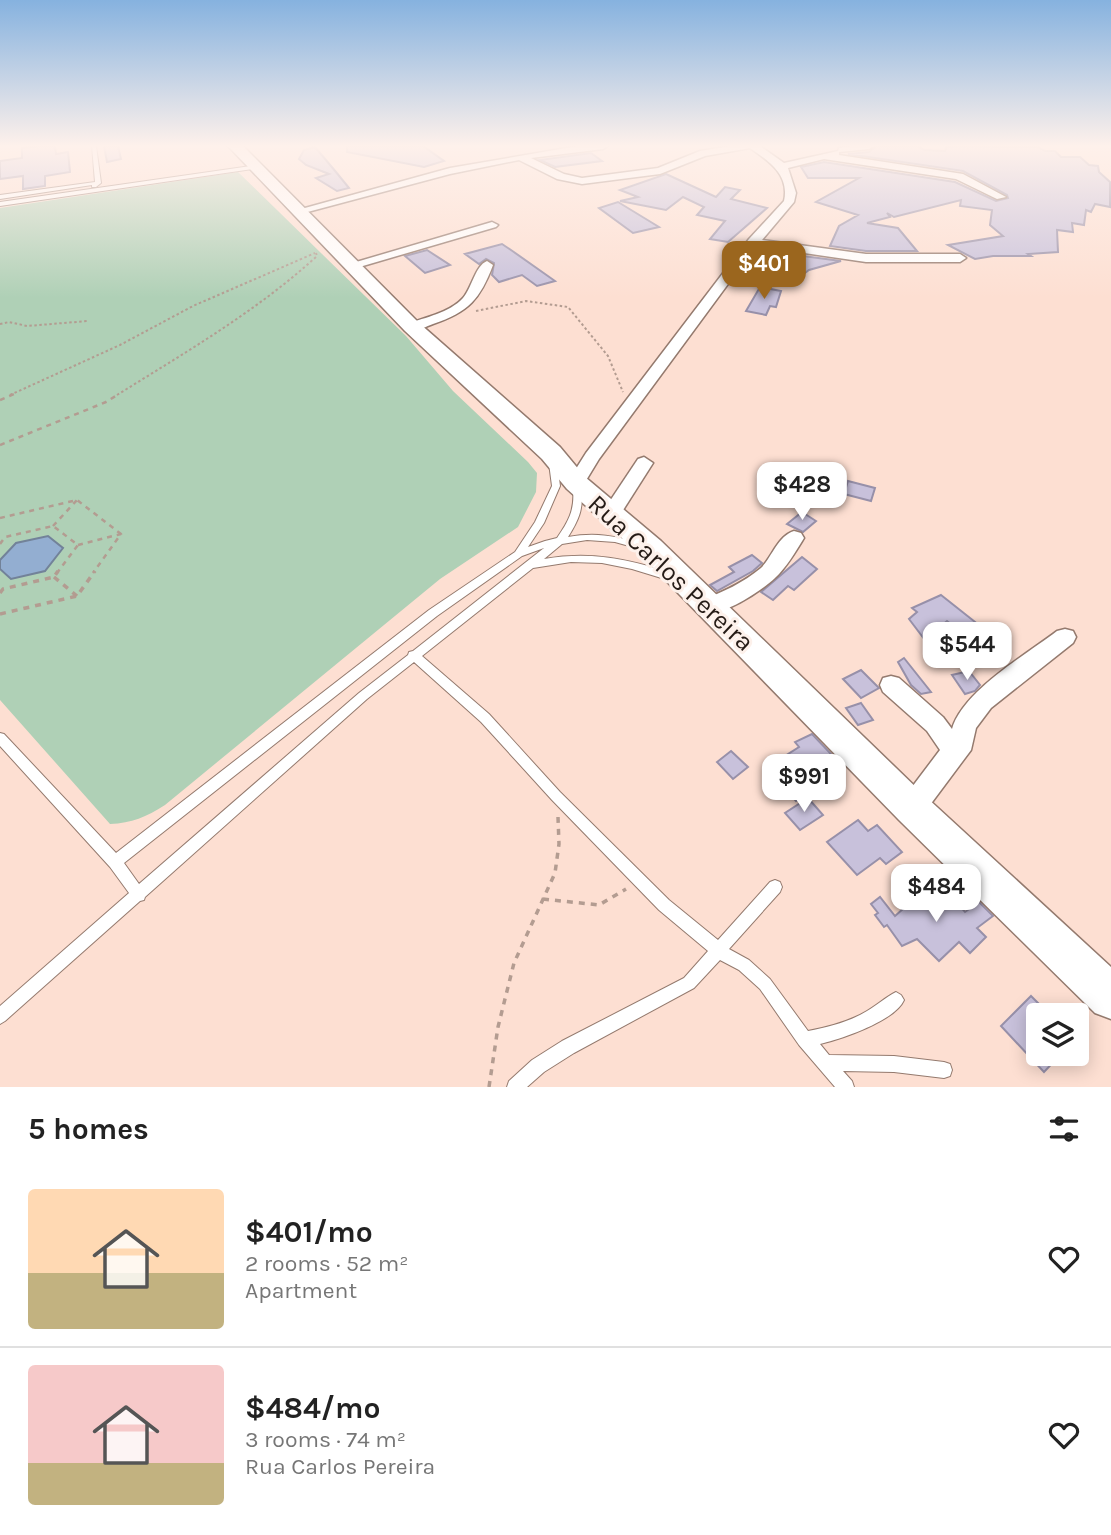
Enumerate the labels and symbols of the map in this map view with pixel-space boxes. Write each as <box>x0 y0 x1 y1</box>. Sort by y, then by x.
pin: $401 <box>723 242 805 301</box>
pin: $428 <box>761 462 843 522</box>
street label: Rua Carlos Pereira <box>582 488 760 658</box>
pin: $544 <box>926 622 1008 682</box>
pin: $991 <box>763 754 845 814</box>
pin: $484 <box>895 864 977 924</box>

